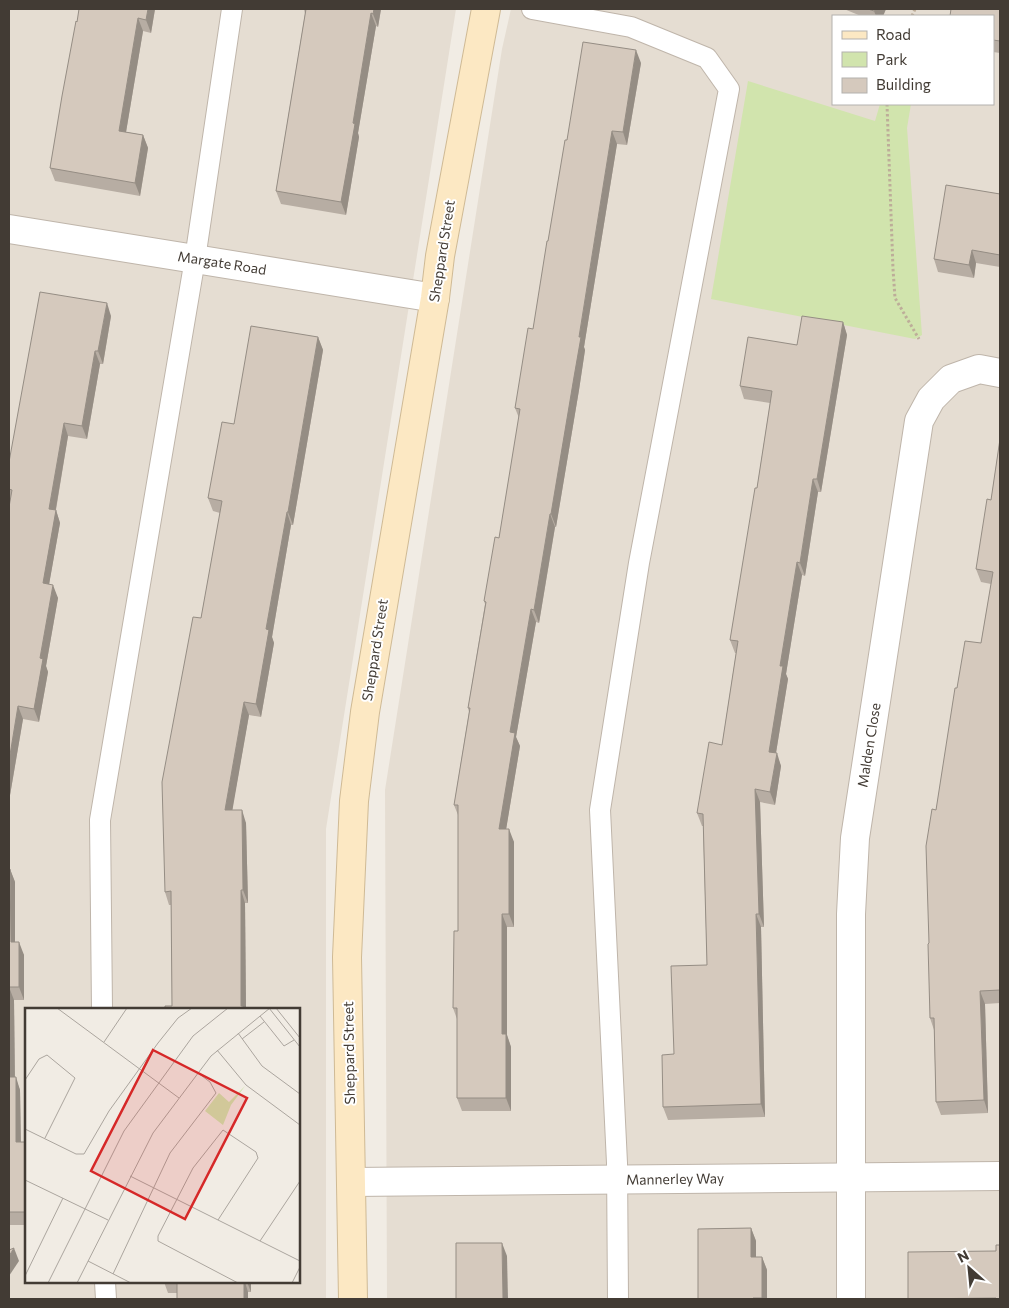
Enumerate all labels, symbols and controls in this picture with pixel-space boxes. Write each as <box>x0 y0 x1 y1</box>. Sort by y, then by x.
legend <box>832 15 994 105</box>
text: Road <box>876 25 911 43</box>
text: Park <box>876 50 907 68</box>
text: Building <box>876 75 931 93</box>
street label: Sheppard Street <box>425 198 458 303</box>
street label: Margate Road <box>177 247 268 278</box>
street label: Sheppard Street <box>358 597 391 702</box>
street label: Malden Close <box>853 701 884 788</box>
street label: Sheppard Street <box>339 1001 358 1105</box>
inset map <box>25 1008 300 1283</box>
street label: Mannerley Way <box>626 1169 724 1188</box>
north arrow <box>944 1243 994 1293</box>
text: N <box>954 1246 971 1266</box>

